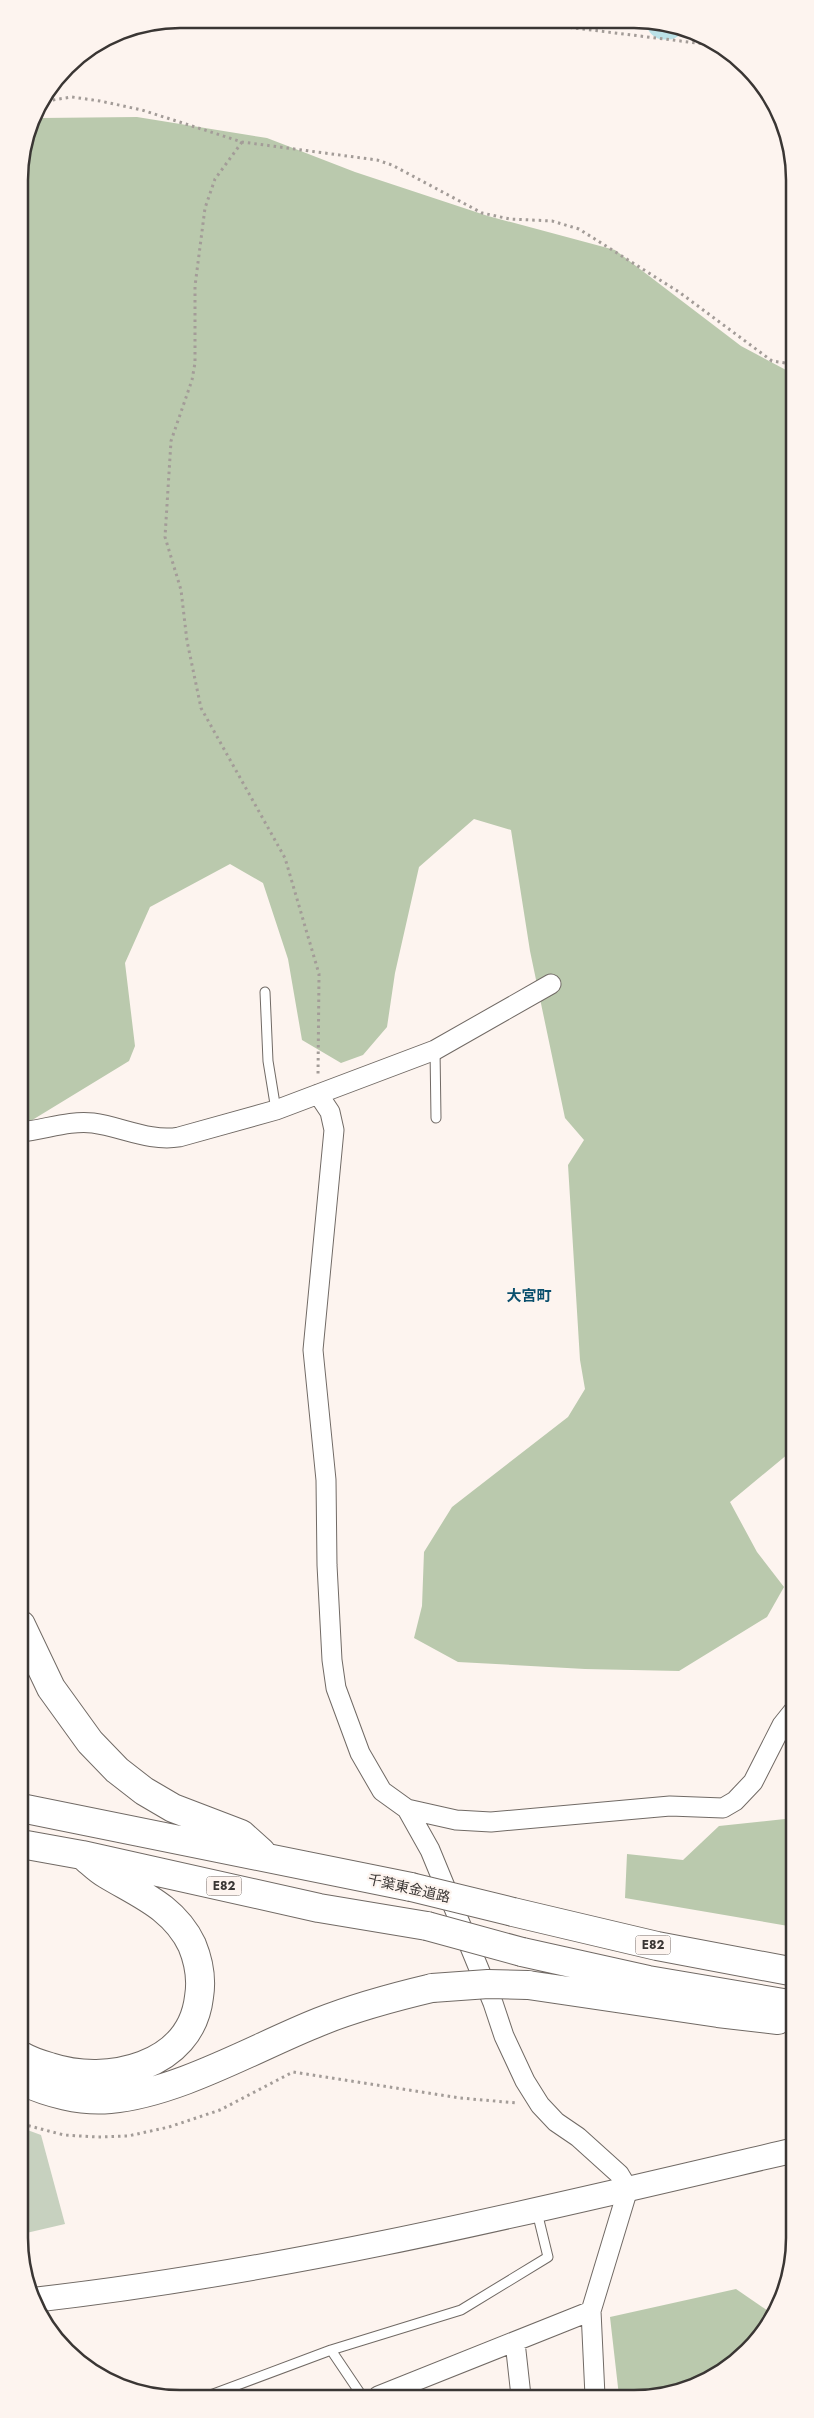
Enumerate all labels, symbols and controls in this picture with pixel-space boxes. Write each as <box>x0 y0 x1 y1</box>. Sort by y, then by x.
district label: 大宮町 <box>506 1285 552 1307</box>
street label: 千葉東金道路 <box>366 1869 452 1907</box>
road number: E82 <box>206 1876 242 1895</box>
road number: E82 <box>636 1936 670 1954</box>

